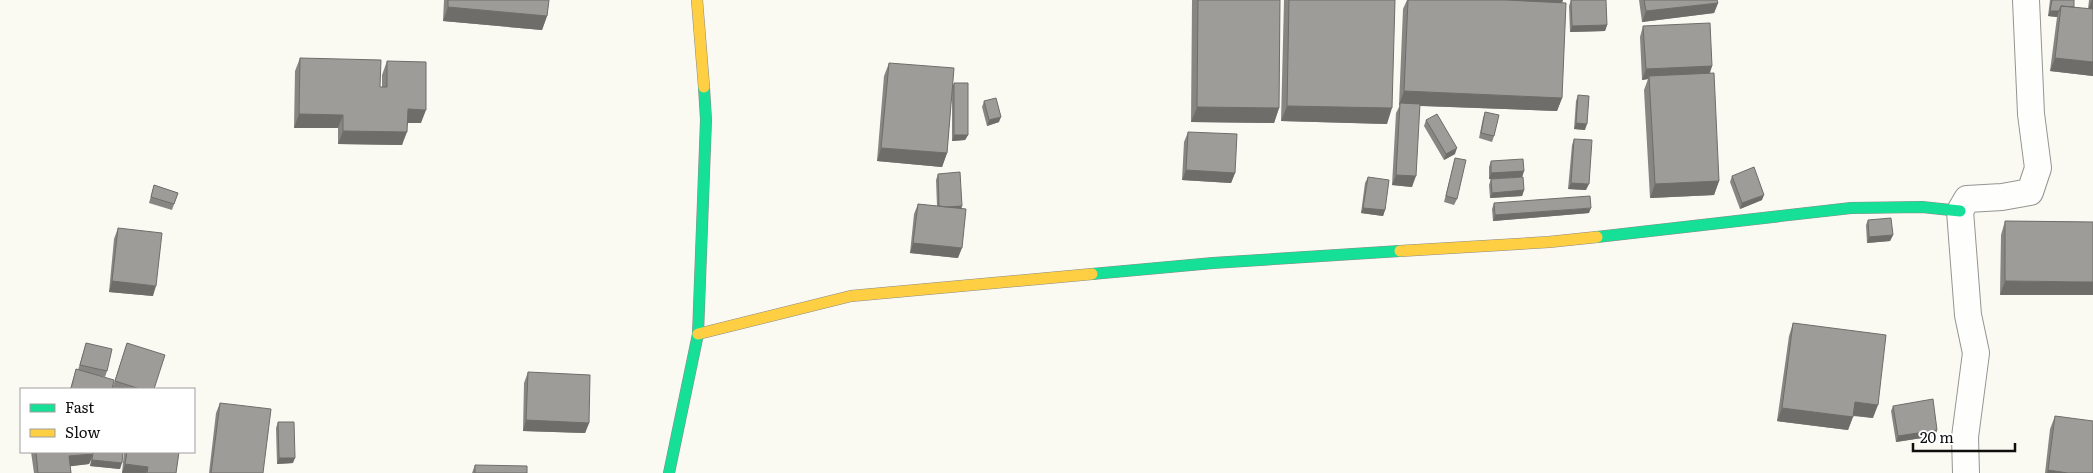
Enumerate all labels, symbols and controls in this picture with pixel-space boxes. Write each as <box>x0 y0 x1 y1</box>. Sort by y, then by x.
legend <box>20 388 195 453</box>
text: Fast <box>65 395 94 418</box>
text: Slow <box>65 420 100 443</box>
scale bar <box>1913 420 2016 452</box>
text: 20 m <box>1920 425 1954 448</box>

